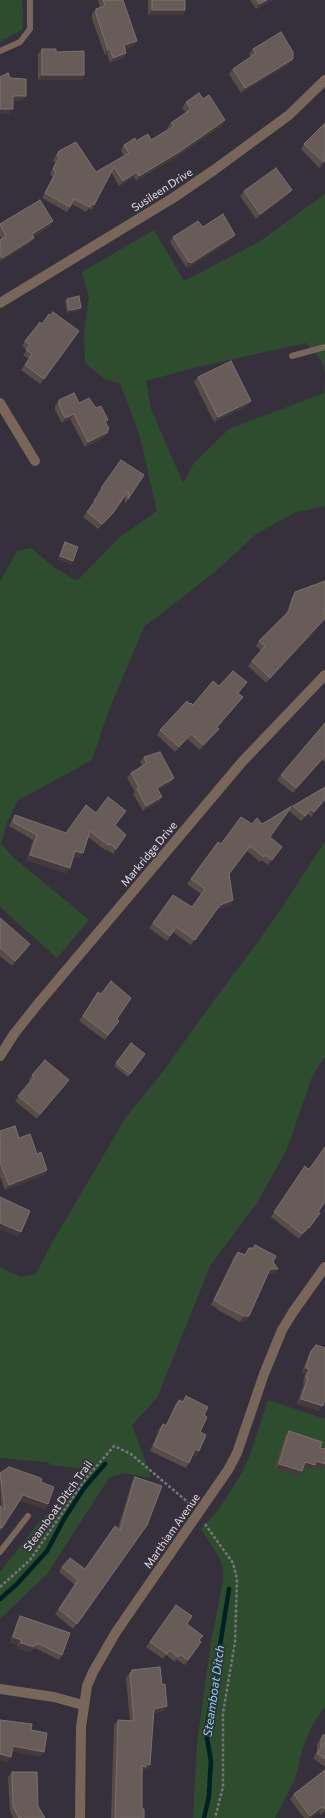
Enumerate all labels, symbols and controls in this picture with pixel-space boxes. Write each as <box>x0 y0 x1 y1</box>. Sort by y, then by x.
street label: Susileen Drive <box>129 165 195 215</box>
street label: Markridge Drive <box>118 819 180 889</box>
street label: Steamboat Ditch Trail <box>21 1458 95 1554</box>
street label: Marthiam Avenue <box>141 1491 203 1571</box>
water label: Steamboat Ditch <box>200 1644 228 1738</box>

